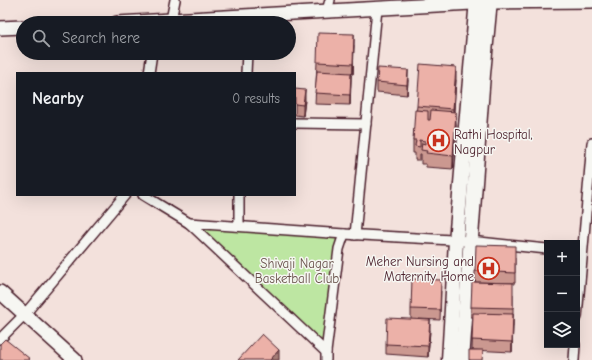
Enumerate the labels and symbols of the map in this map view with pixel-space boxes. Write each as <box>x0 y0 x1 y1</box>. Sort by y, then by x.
place label: Rathi Hospital, Nagpur <box>454 127 533 157</box>
hospital icon: Rathi Hospital, Nagpur <box>425 128 451 154</box>
place label: Meher Nursing and Maternity Home <box>366 254 474 284</box>
hospital icon: Meher Nursing and Maternity Home <box>476 255 502 281</box>
park label: Shivaji Nagar Basketball Club <box>255 256 339 286</box>

